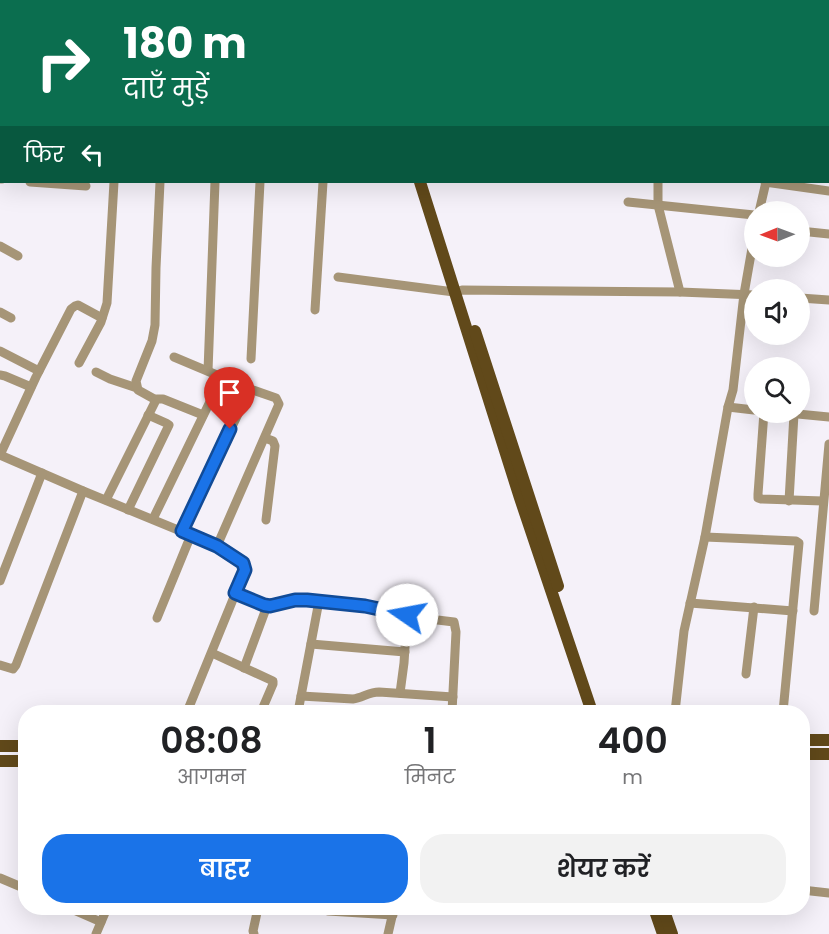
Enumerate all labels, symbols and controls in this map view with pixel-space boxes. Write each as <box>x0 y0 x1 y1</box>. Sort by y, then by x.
text: 180 m <box>123 14 247 73</box>
icon: right <box>24 24 102 102</box>
text: दाएँ मुड़ें <box>123 70 209 107</box>
icon: left <box>76 138 109 171</box>
text: फिर <box>24 139 64 170</box>
north arrow <box>744 201 810 267</box>
map controls <box>744 201 810 423</box>
button: sound <box>744 279 810 345</box>
button: search <box>744 357 810 423</box>
pin <box>204 367 255 429</box>
icon: arrive <box>213 376 246 409</box>
position arrow <box>375 583 439 647</box>
text: 08:08 <box>160 715 263 766</box>
text: 1 <box>423 715 437 766</box>
text: 400 <box>597 715 668 766</box>
text: आगमन <box>177 763 246 791</box>
text: मिनट <box>405 763 455 791</box>
text: m <box>622 763 643 791</box>
button: बाहर <box>42 834 408 903</box>
button: शेयर करें <box>420 834 786 903</box>

